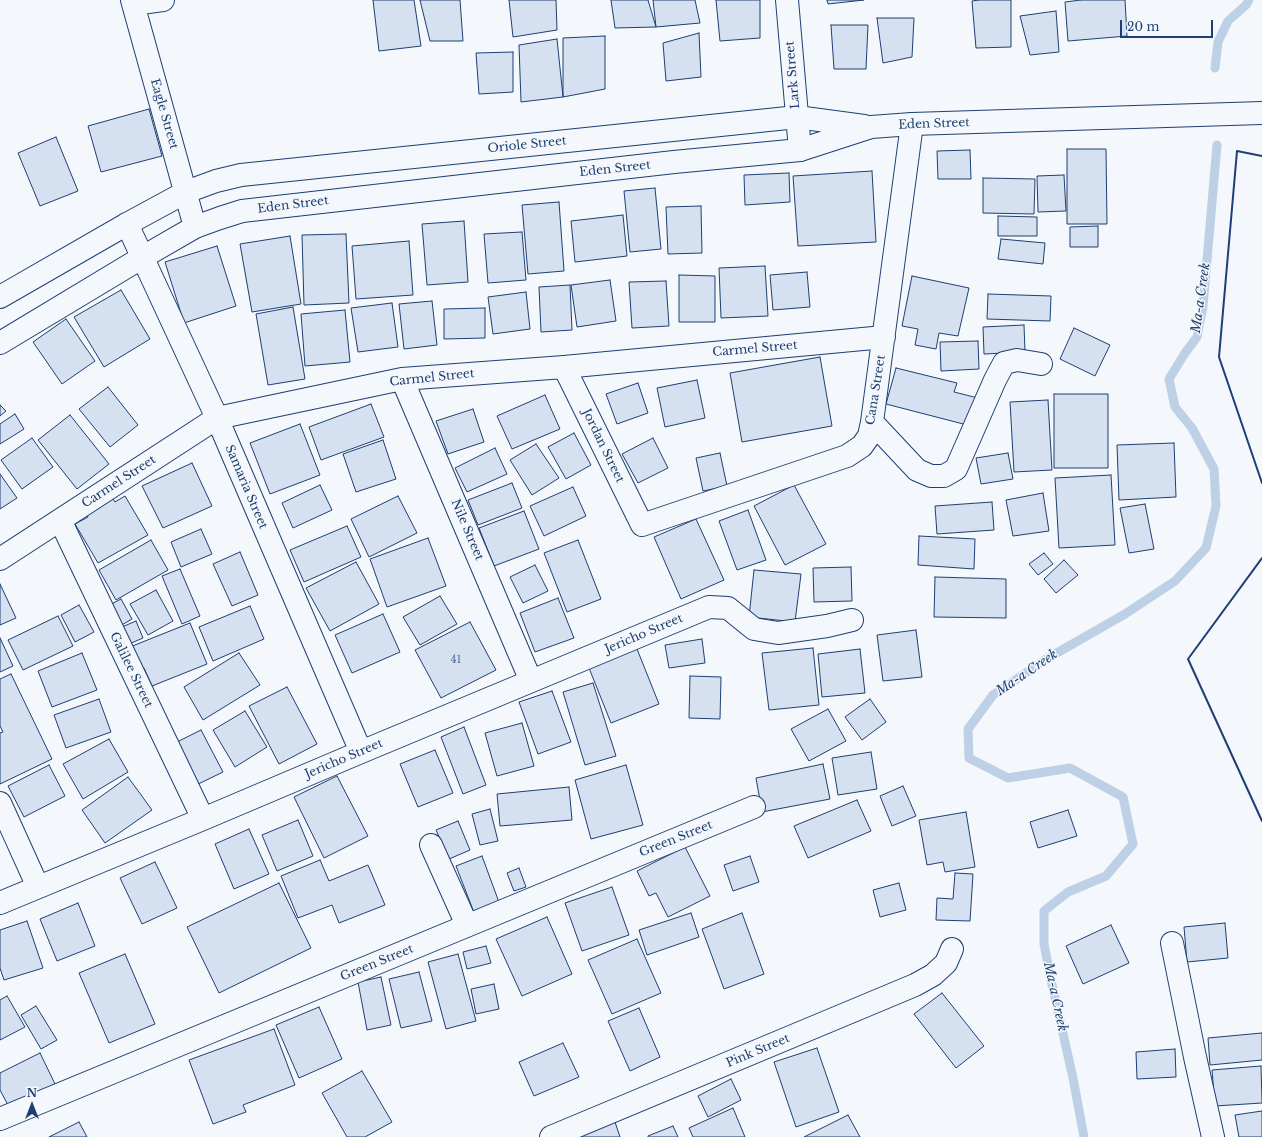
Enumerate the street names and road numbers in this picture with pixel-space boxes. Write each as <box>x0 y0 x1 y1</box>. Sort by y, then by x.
street label: Lark Street <box>783 40 803 110</box>
street label: Eagle Street <box>147 77 181 151</box>
street label: Eden Street <box>898 116 970 132</box>
street label: Oriole Street <box>487 134 567 156</box>
street label: Eden Street <box>579 158 651 180</box>
street label: Eden Street <box>257 193 329 217</box>
street label: Carmel Street <box>712 338 798 360</box>
street label: Cana Street <box>863 354 889 426</box>
street label: Carmel Street <box>389 366 475 390</box>
street label: Jordan Street <box>579 407 627 485</box>
street label: Samaria Street <box>222 443 270 531</box>
street label: Carmel Street <box>79 453 159 511</box>
street label: Nile Street <box>448 497 486 563</box>
street label: Jericho Street <box>603 611 685 657</box>
street label: Galilee Street <box>106 630 156 710</box>
street label: Jericho Street <box>303 736 385 782</box>
street label: Green Street <box>637 818 715 860</box>
street label: Green Street <box>338 942 416 984</box>
street label: Pink Street <box>724 1031 792 1071</box>

